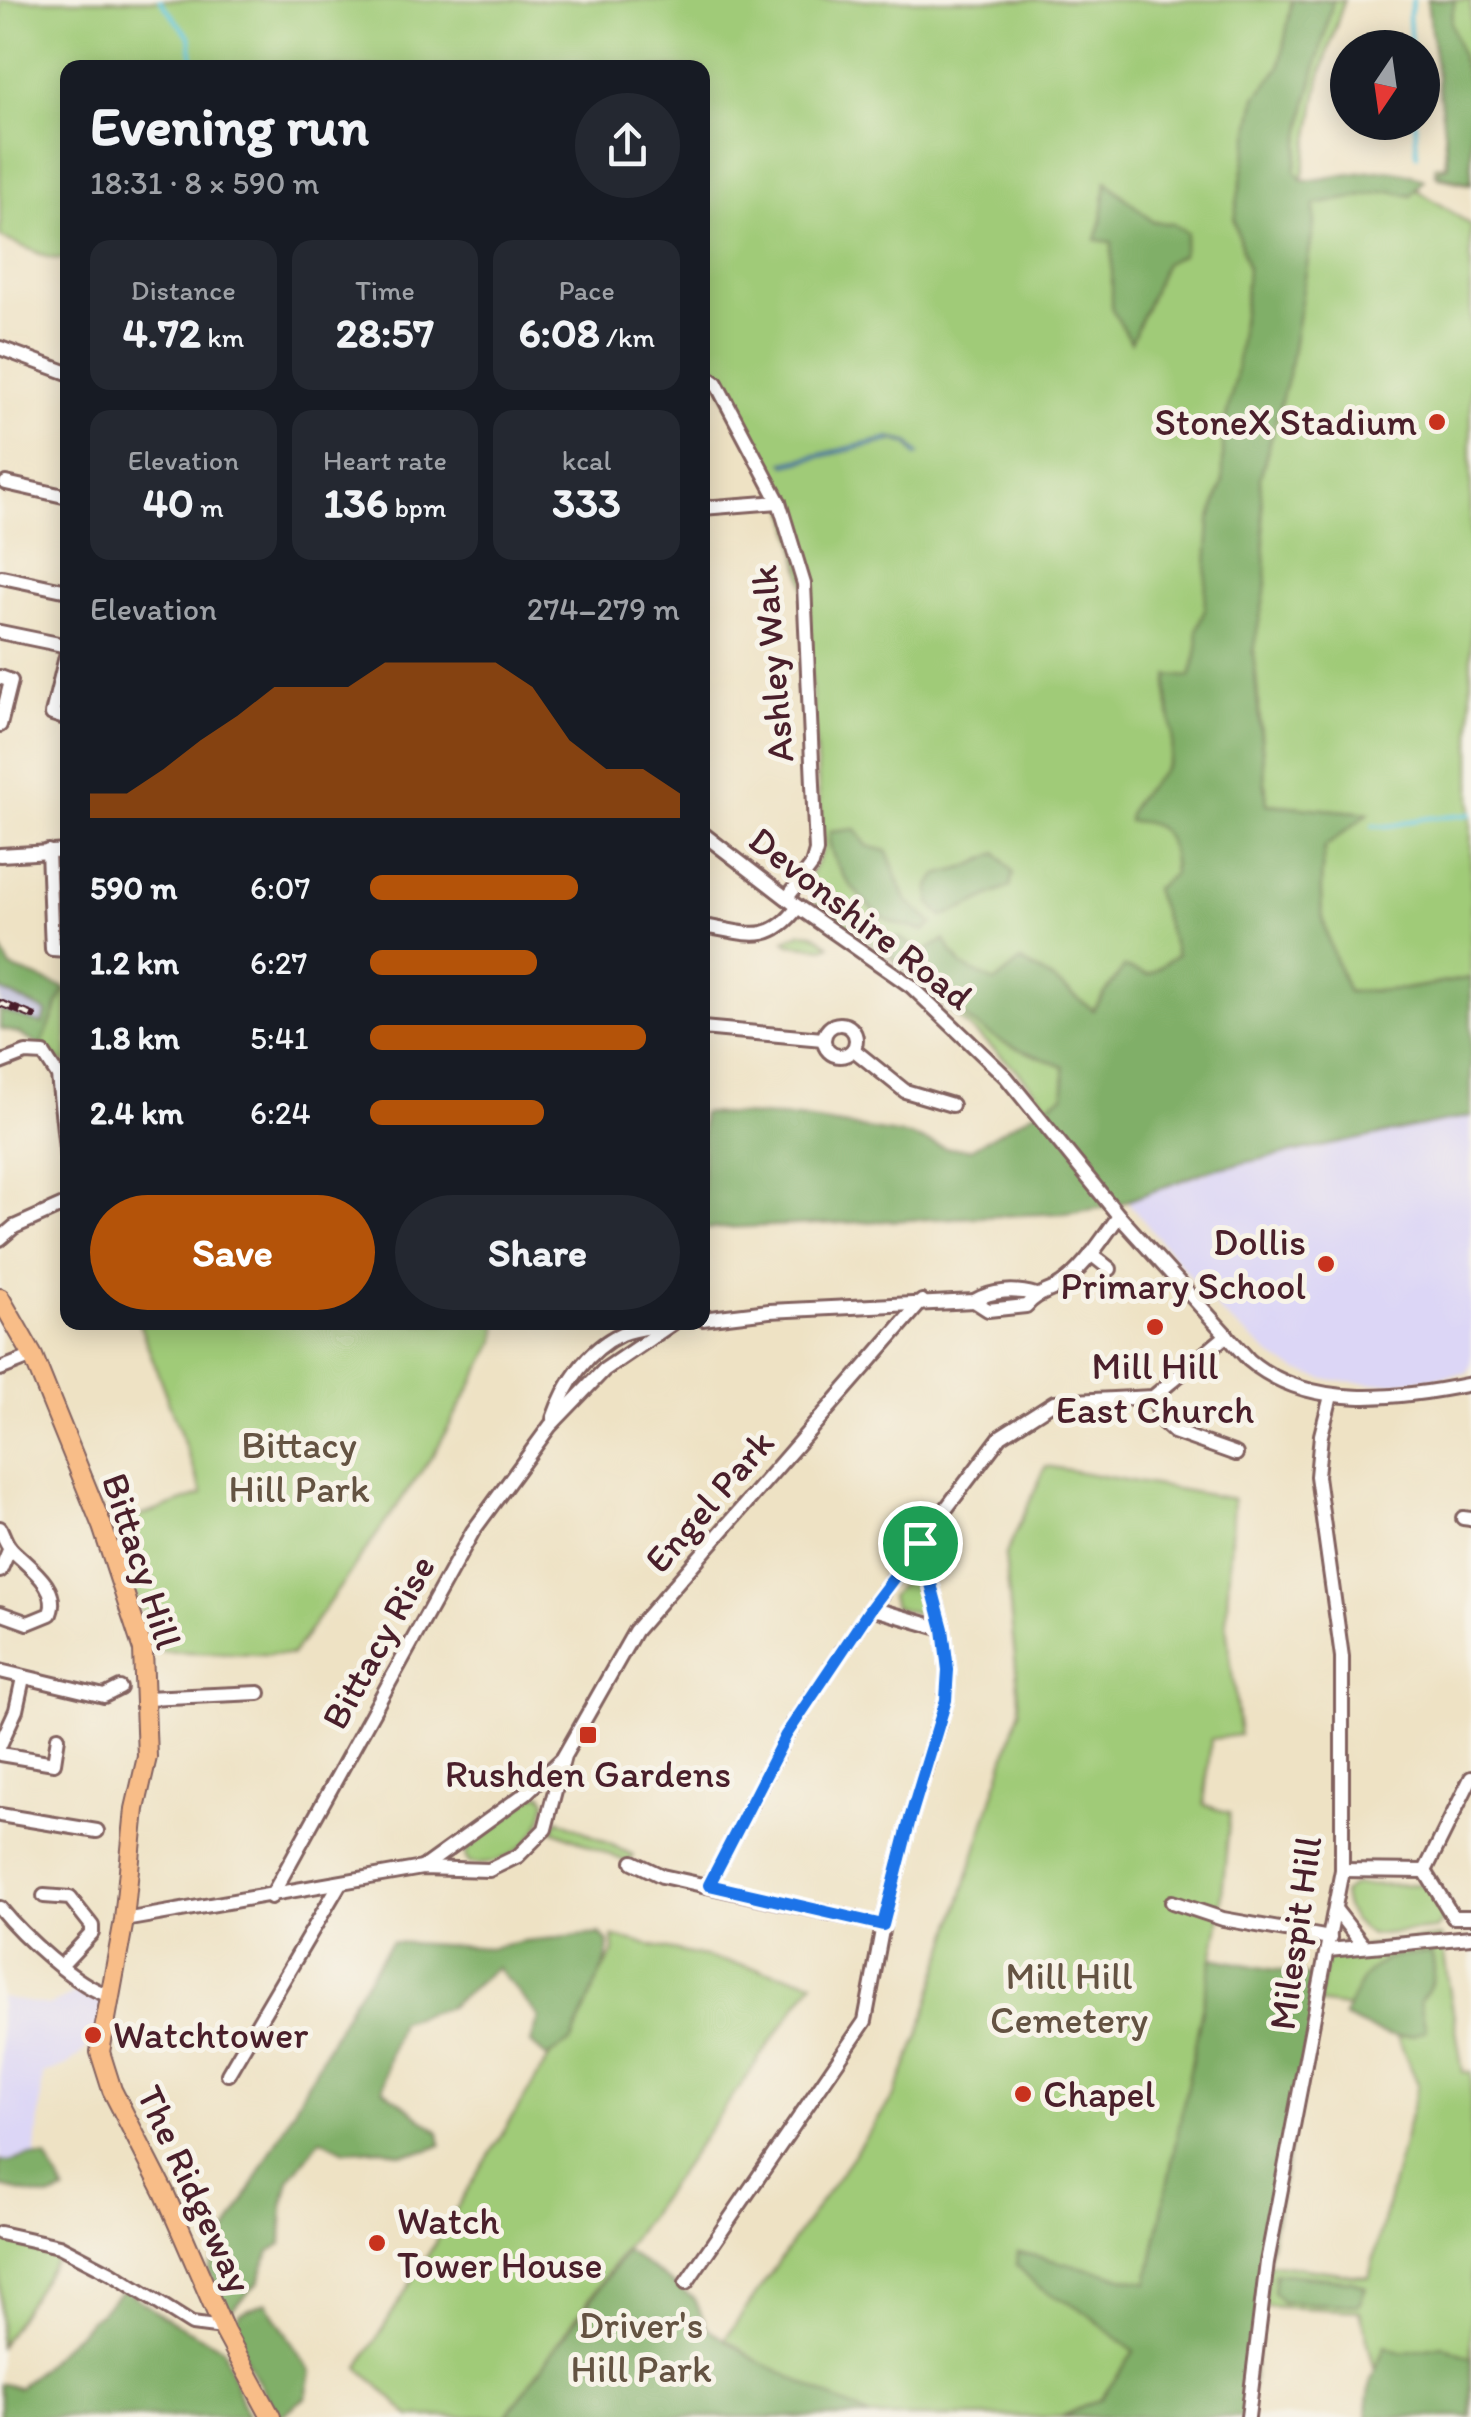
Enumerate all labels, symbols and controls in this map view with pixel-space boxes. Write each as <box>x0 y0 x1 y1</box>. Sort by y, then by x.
north arrow <box>1330 30 1440 140</box>
map controls <box>1330 30 1440 140</box>
text: Evening run <box>90 93 369 159</box>
button: share <box>575 93 680 198</box>
text: 18:31 · 8 × 590 m <box>90 164 320 202</box>
text: Distance <box>131 273 236 307</box>
text: Time <box>355 273 415 307</box>
text: Pace <box>559 273 615 307</box>
text: 4.72 <box>122 307 201 358</box>
text: 28:57 <box>336 307 434 358</box>
text: 6:08 <box>518 307 600 358</box>
text: km <box>201 320 244 354</box>
text: /km <box>600 320 655 354</box>
place label: StoneX Stadium <box>1154 399 1417 445</box>
marker: StoneX Stadium <box>1426 411 1448 433</box>
text: Elevation <box>128 443 239 477</box>
text: Heart rate <box>323 443 447 477</box>
text: kcal <box>562 443 612 477</box>
text: 40 <box>143 477 194 528</box>
text: 136 <box>324 477 388 528</box>
text: 333 <box>552 477 621 528</box>
text: m <box>194 490 224 524</box>
text: bpm <box>388 490 446 524</box>
street label: Ashley Walk <box>740 563 804 764</box>
text: Elevation <box>90 590 217 628</box>
text: 274–279 m <box>527 590 680 628</box>
street label: Devonshire Road <box>740 816 982 1020</box>
text: 590 m <box>90 869 177 907</box>
text: 6:07 <box>250 869 310 907</box>
text: 1.2 km <box>90 944 179 982</box>
text: 6:27 <box>250 944 307 982</box>
text: 1.8 km <box>90 1019 180 1057</box>
text: 5:41 <box>250 1019 309 1057</box>
text: 2.4 km <box>90 1094 183 1132</box>
text: 6:24 <box>250 1094 311 1132</box>
button: Save <box>90 1195 375 1310</box>
button: Share <box>395 1195 680 1310</box>
place label: Dollis Primary School <box>1060 1219 1306 1309</box>
marker: Dollis Primary School <box>1315 1253 1337 1275</box>
marker: Mill Hill East Church <box>1144 1316 1166 1338</box>
place label: Mill Hill East Church <box>1056 1343 1254 1433</box>
street label: Engel Park <box>635 1420 783 1582</box>
park label: Bittacy Hill Park <box>228 1422 370 1512</box>
street label: Bittacy Hill <box>92 1467 192 1655</box>
pin <box>878 1501 963 1586</box>
icon: arrive <box>893 1516 948 1571</box>
street label: Bittacy Rise <box>311 1547 445 1737</box>
marker: Rushden Gardens <box>577 1724 599 1746</box>
place label: Rushden Gardens <box>445 1751 731 1797</box>
street label: Milespit Hill <box>1259 1833 1331 2033</box>
park label: Mill Hill Cemetery <box>990 1953 1148 2043</box>
place label: Watchtower <box>113 2012 308 2058</box>
marker: Watchtower <box>82 2024 104 2046</box>
place label: Chapel <box>1043 2071 1155 2117</box>
street label: The Ridgeway <box>127 2078 263 2300</box>
marker: Chapel <box>1012 2083 1034 2105</box>
place label: Watch Tower House <box>397 2198 603 2288</box>
marker: Watch Tower House <box>366 2232 388 2254</box>
park label: Driver's Hill Park <box>570 2302 712 2392</box>

